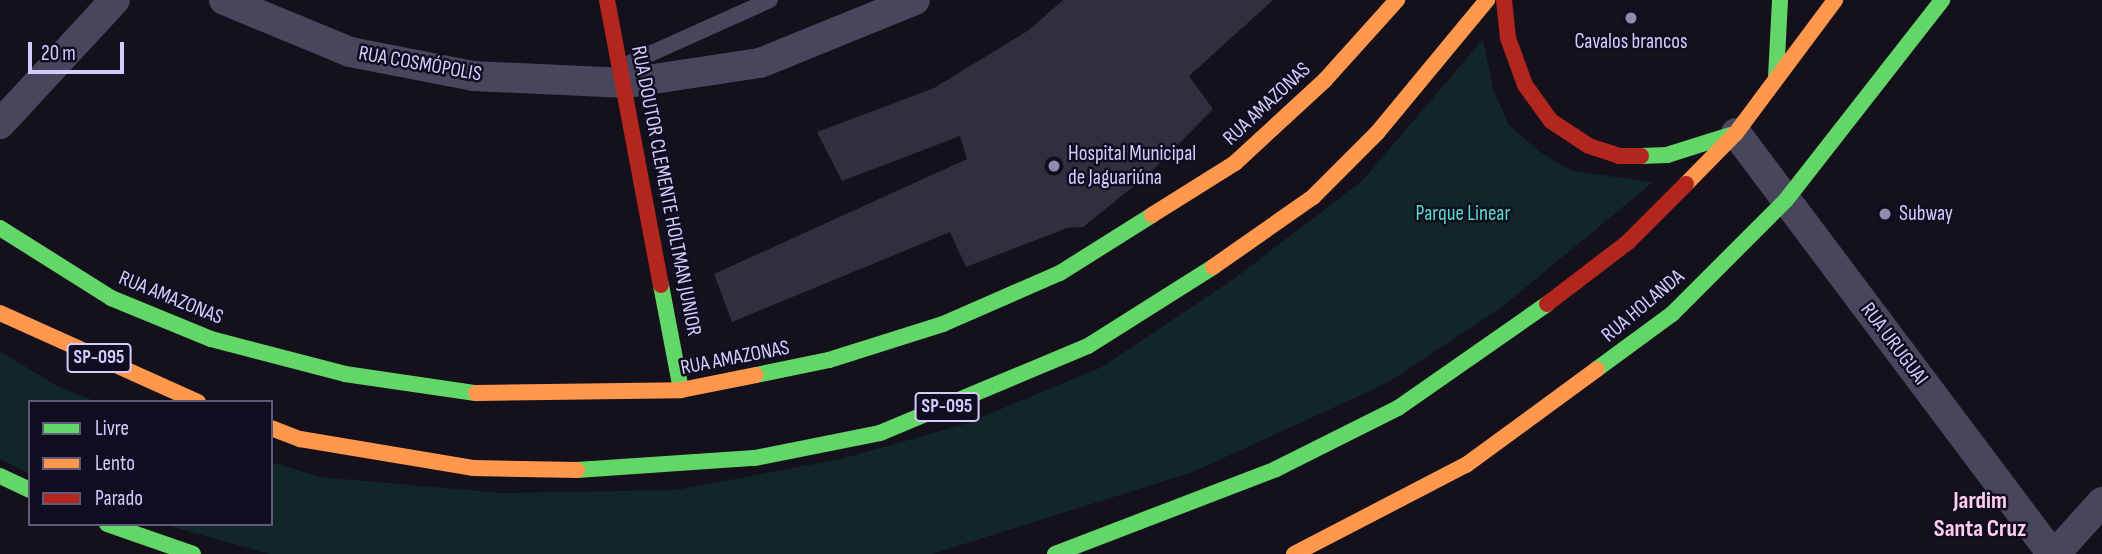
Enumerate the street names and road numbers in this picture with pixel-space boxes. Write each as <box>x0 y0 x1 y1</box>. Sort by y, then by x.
street label: RUA COSMÓPOLIS <box>357 41 483 87</box>
street label: RUA DOUTOR CLEMENTE HOLTMAN JUNIOR <box>625 44 707 338</box>
street label: RUA AMAZONAS <box>1218 57 1316 151</box>
street label: RUA HOLANDA <box>1597 264 1689 348</box>
street label: RUA AMAZONAS <box>115 266 227 330</box>
street label: RUA URUGUAI <box>1855 298 1933 390</box>
street label: RUA AMAZONAS <box>678 335 792 381</box>
road number: SP-095 <box>66 342 132 374</box>
road number: SP-095 <box>914 392 980 422</box>

